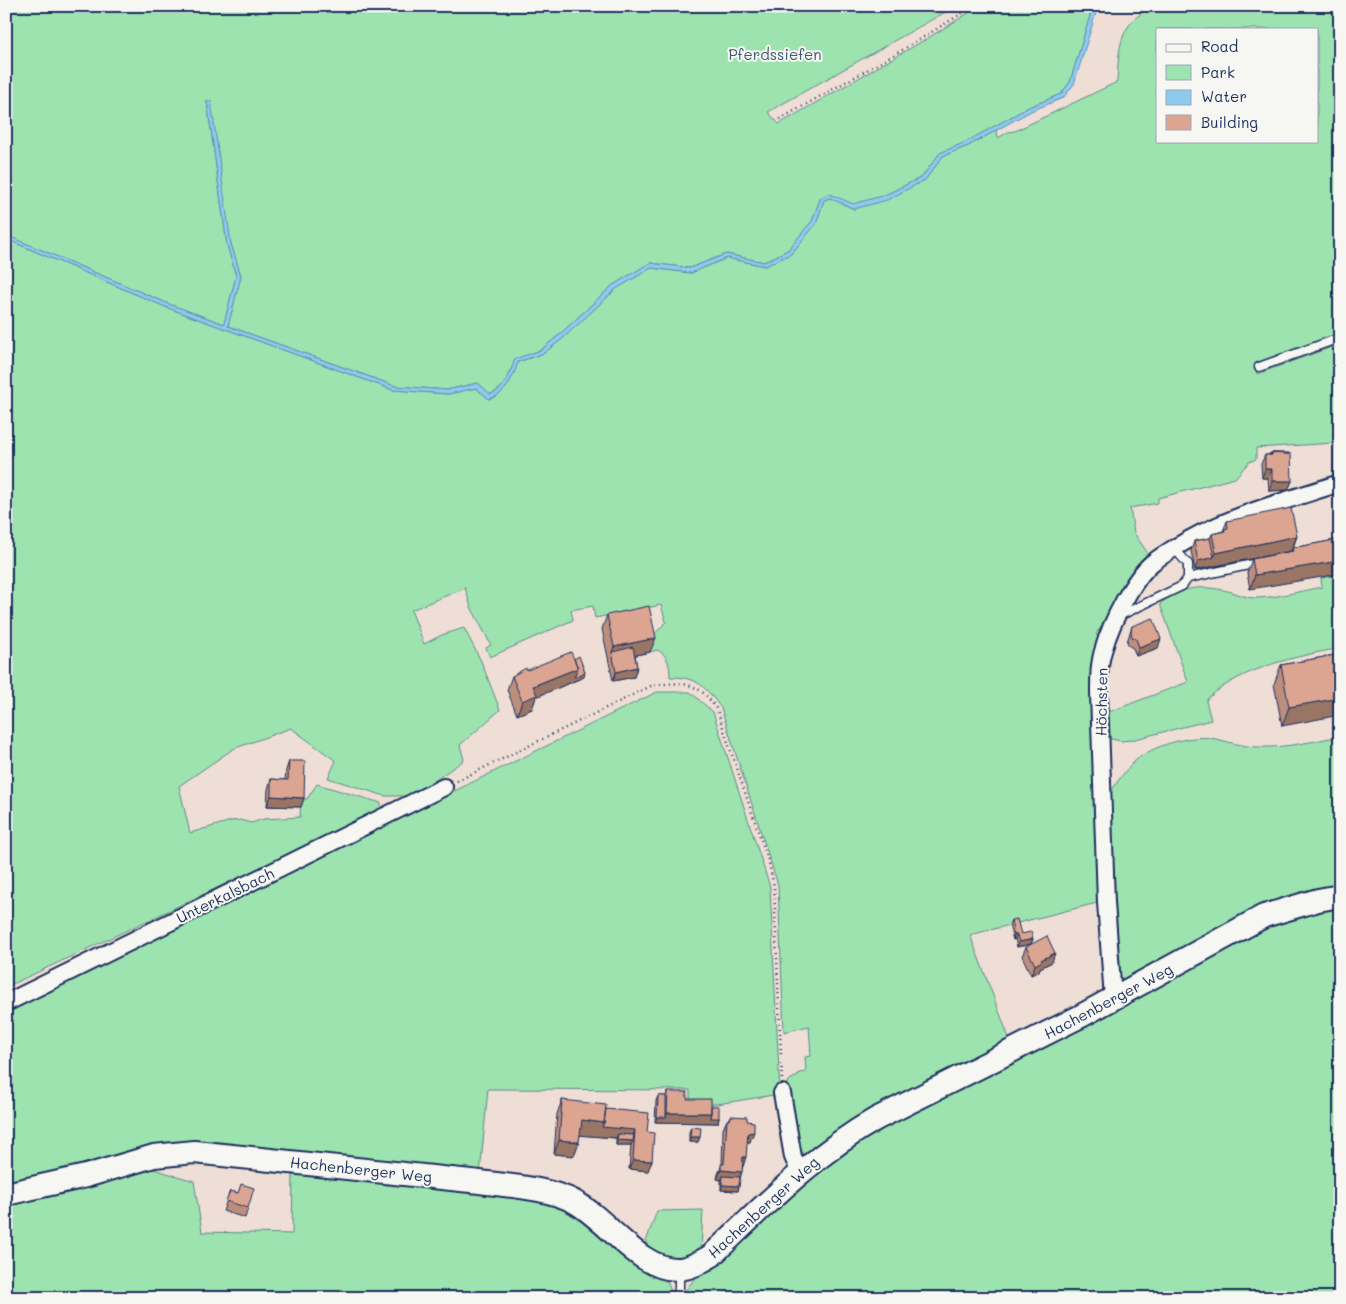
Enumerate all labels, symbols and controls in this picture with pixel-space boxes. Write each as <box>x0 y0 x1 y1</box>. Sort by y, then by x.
legend <box>1156 28 1318 142</box>
text: Road <box>1201 36 1238 56</box>
park label: Pferdssiefen <box>728 44 822 64</box>
text: Park <box>1201 62 1235 82</box>
text: Water <box>1201 86 1247 106</box>
text: Building <box>1201 112 1258 132</box>
street label: Höchsten <box>1090 668 1112 736</box>
street label: Unterkalsbach <box>173 863 277 927</box>
street label: Hachenberger Weg <box>1040 959 1176 1043</box>
street label: Hachenberger Weg <box>289 1152 433 1186</box>
street label: Hachenberger Weg <box>703 1152 823 1262</box>

